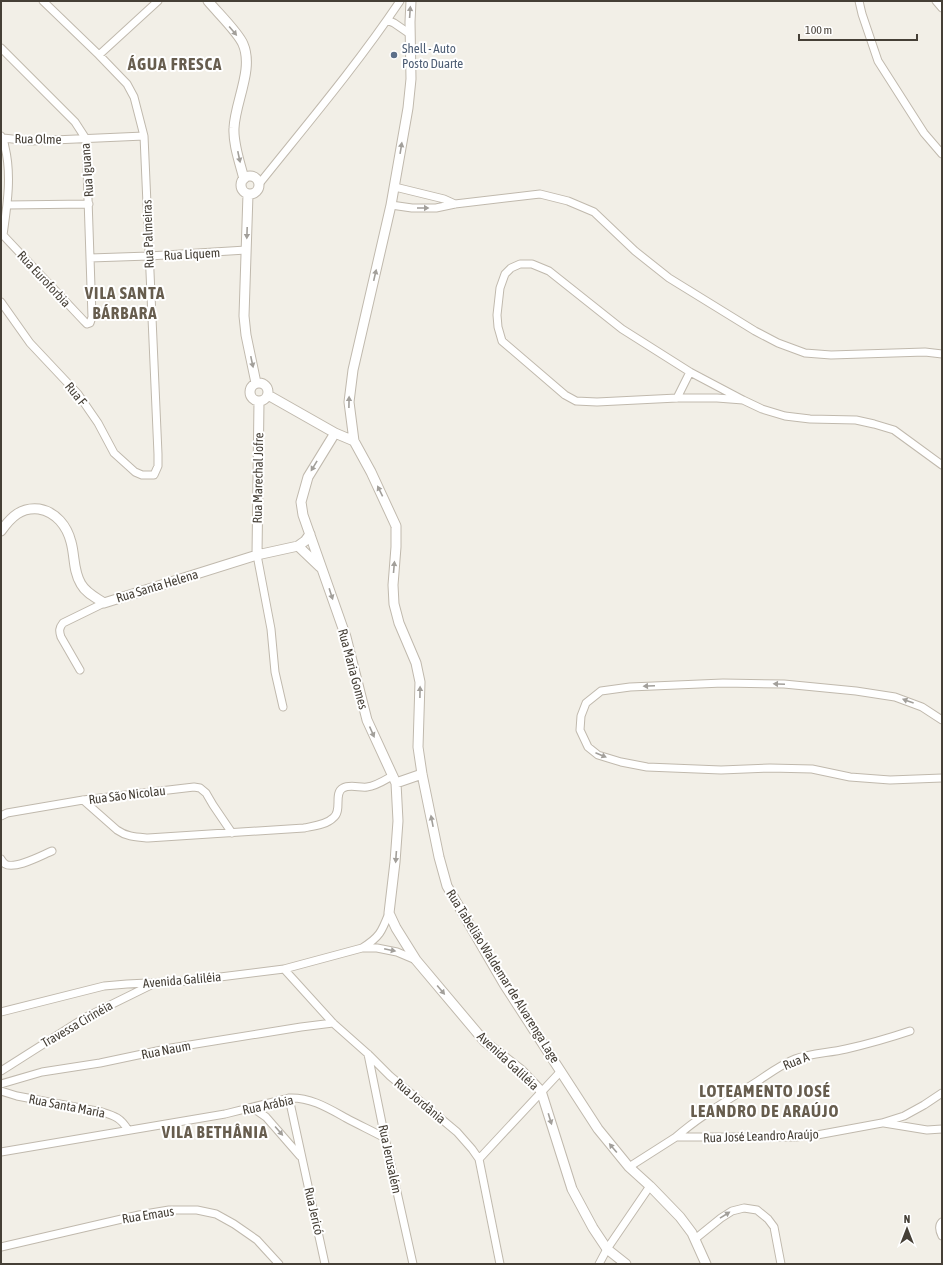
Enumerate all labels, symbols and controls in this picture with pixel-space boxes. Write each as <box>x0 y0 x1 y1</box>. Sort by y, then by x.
one-way arrow <box>407 6 414 18</box>
scale bar <box>799 16 917 42</box>
text: 100 m <box>805 23 832 37</box>
one-way arrow <box>229 25 238 36</box>
place label: Shell - Auto Posto Duarte <box>402 41 463 71</box>
marker: Shell - Auto Posto Duarte <box>389 50 399 60</box>
district label: ÁGUA FRESCA <box>127 54 222 74</box>
street label: Rua Olme <box>14 131 62 147</box>
street label: Rua Iguana <box>78 142 96 198</box>
one-way arrow <box>398 142 404 154</box>
one-way arrow <box>236 151 242 164</box>
street label: Rua Palmeiras <box>139 199 157 269</box>
one-way arrow <box>417 205 429 212</box>
one-way arrow <box>244 227 250 240</box>
street label: Rua Liquem <box>163 245 221 263</box>
street label: Rua Euroforbia <box>14 248 74 310</box>
one-way arrow <box>372 269 378 281</box>
district label: VILA SANTA BÁRBARA <box>84 283 165 323</box>
one-way arrow <box>249 356 255 368</box>
street label: Rua F <box>62 379 90 409</box>
one-way arrow <box>346 396 353 408</box>
street label: Rua Marechal Jofre <box>250 432 266 524</box>
one-way arrow <box>311 460 318 472</box>
one-way arrow <box>377 485 383 496</box>
one-way arrow <box>391 561 398 573</box>
street label: Rua Santa Helena <box>114 566 200 606</box>
one-way arrow <box>329 588 335 600</box>
street label: Rua Maria Gomes <box>335 627 371 711</box>
one-way arrow <box>772 681 785 687</box>
one-way arrow <box>643 683 655 690</box>
one-way arrow <box>416 686 423 698</box>
one-way arrow <box>901 698 913 704</box>
one-way arrow <box>370 726 376 738</box>
one-way arrow <box>595 752 607 758</box>
street label: Rua São Nicolau <box>88 783 166 807</box>
one-way arrow <box>428 815 434 827</box>
one-way arrow <box>392 851 399 863</box>
street label: Rua Tabelião Waldemar de Alvarenga Lage <box>443 887 563 1066</box>
one-way arrow <box>384 948 396 954</box>
street label: Avenida Galiléia <box>142 969 222 991</box>
one-way arrow <box>437 985 446 995</box>
street label: Travessa Cirinéia <box>39 998 115 1050</box>
street label: Avenida Galiléia <box>474 1029 542 1093</box>
street label: Rua Naum <box>140 1038 192 1062</box>
street label: Rua A <box>781 1049 812 1073</box>
street label: Rua Jordânia <box>391 1075 449 1127</box>
district label: LOTEAMENTO JOSÉ LEANDRO DE ARAÚJO <box>691 1081 839 1121</box>
street label: Rua Santa Maria <box>27 1091 107 1121</box>
street label: Rua Arábia <box>241 1092 295 1118</box>
one-way arrow <box>547 1113 553 1125</box>
district label: VILA BETHÂNIA <box>161 1122 268 1142</box>
street label: Rua Jerusalém <box>375 1123 405 1195</box>
one-way arrow <box>274 1126 283 1136</box>
street label: Rua José Leandro Araújo <box>703 1126 819 1146</box>
one-way arrow <box>609 1142 618 1153</box>
street label: Rua Jericó <box>301 1186 327 1236</box>
street label: Rua Emaus <box>121 1203 175 1227</box>
north arrow <box>887 1209 927 1249</box>
one-way arrow <box>720 1211 731 1219</box>
text: N <box>904 1213 910 1225</box>

